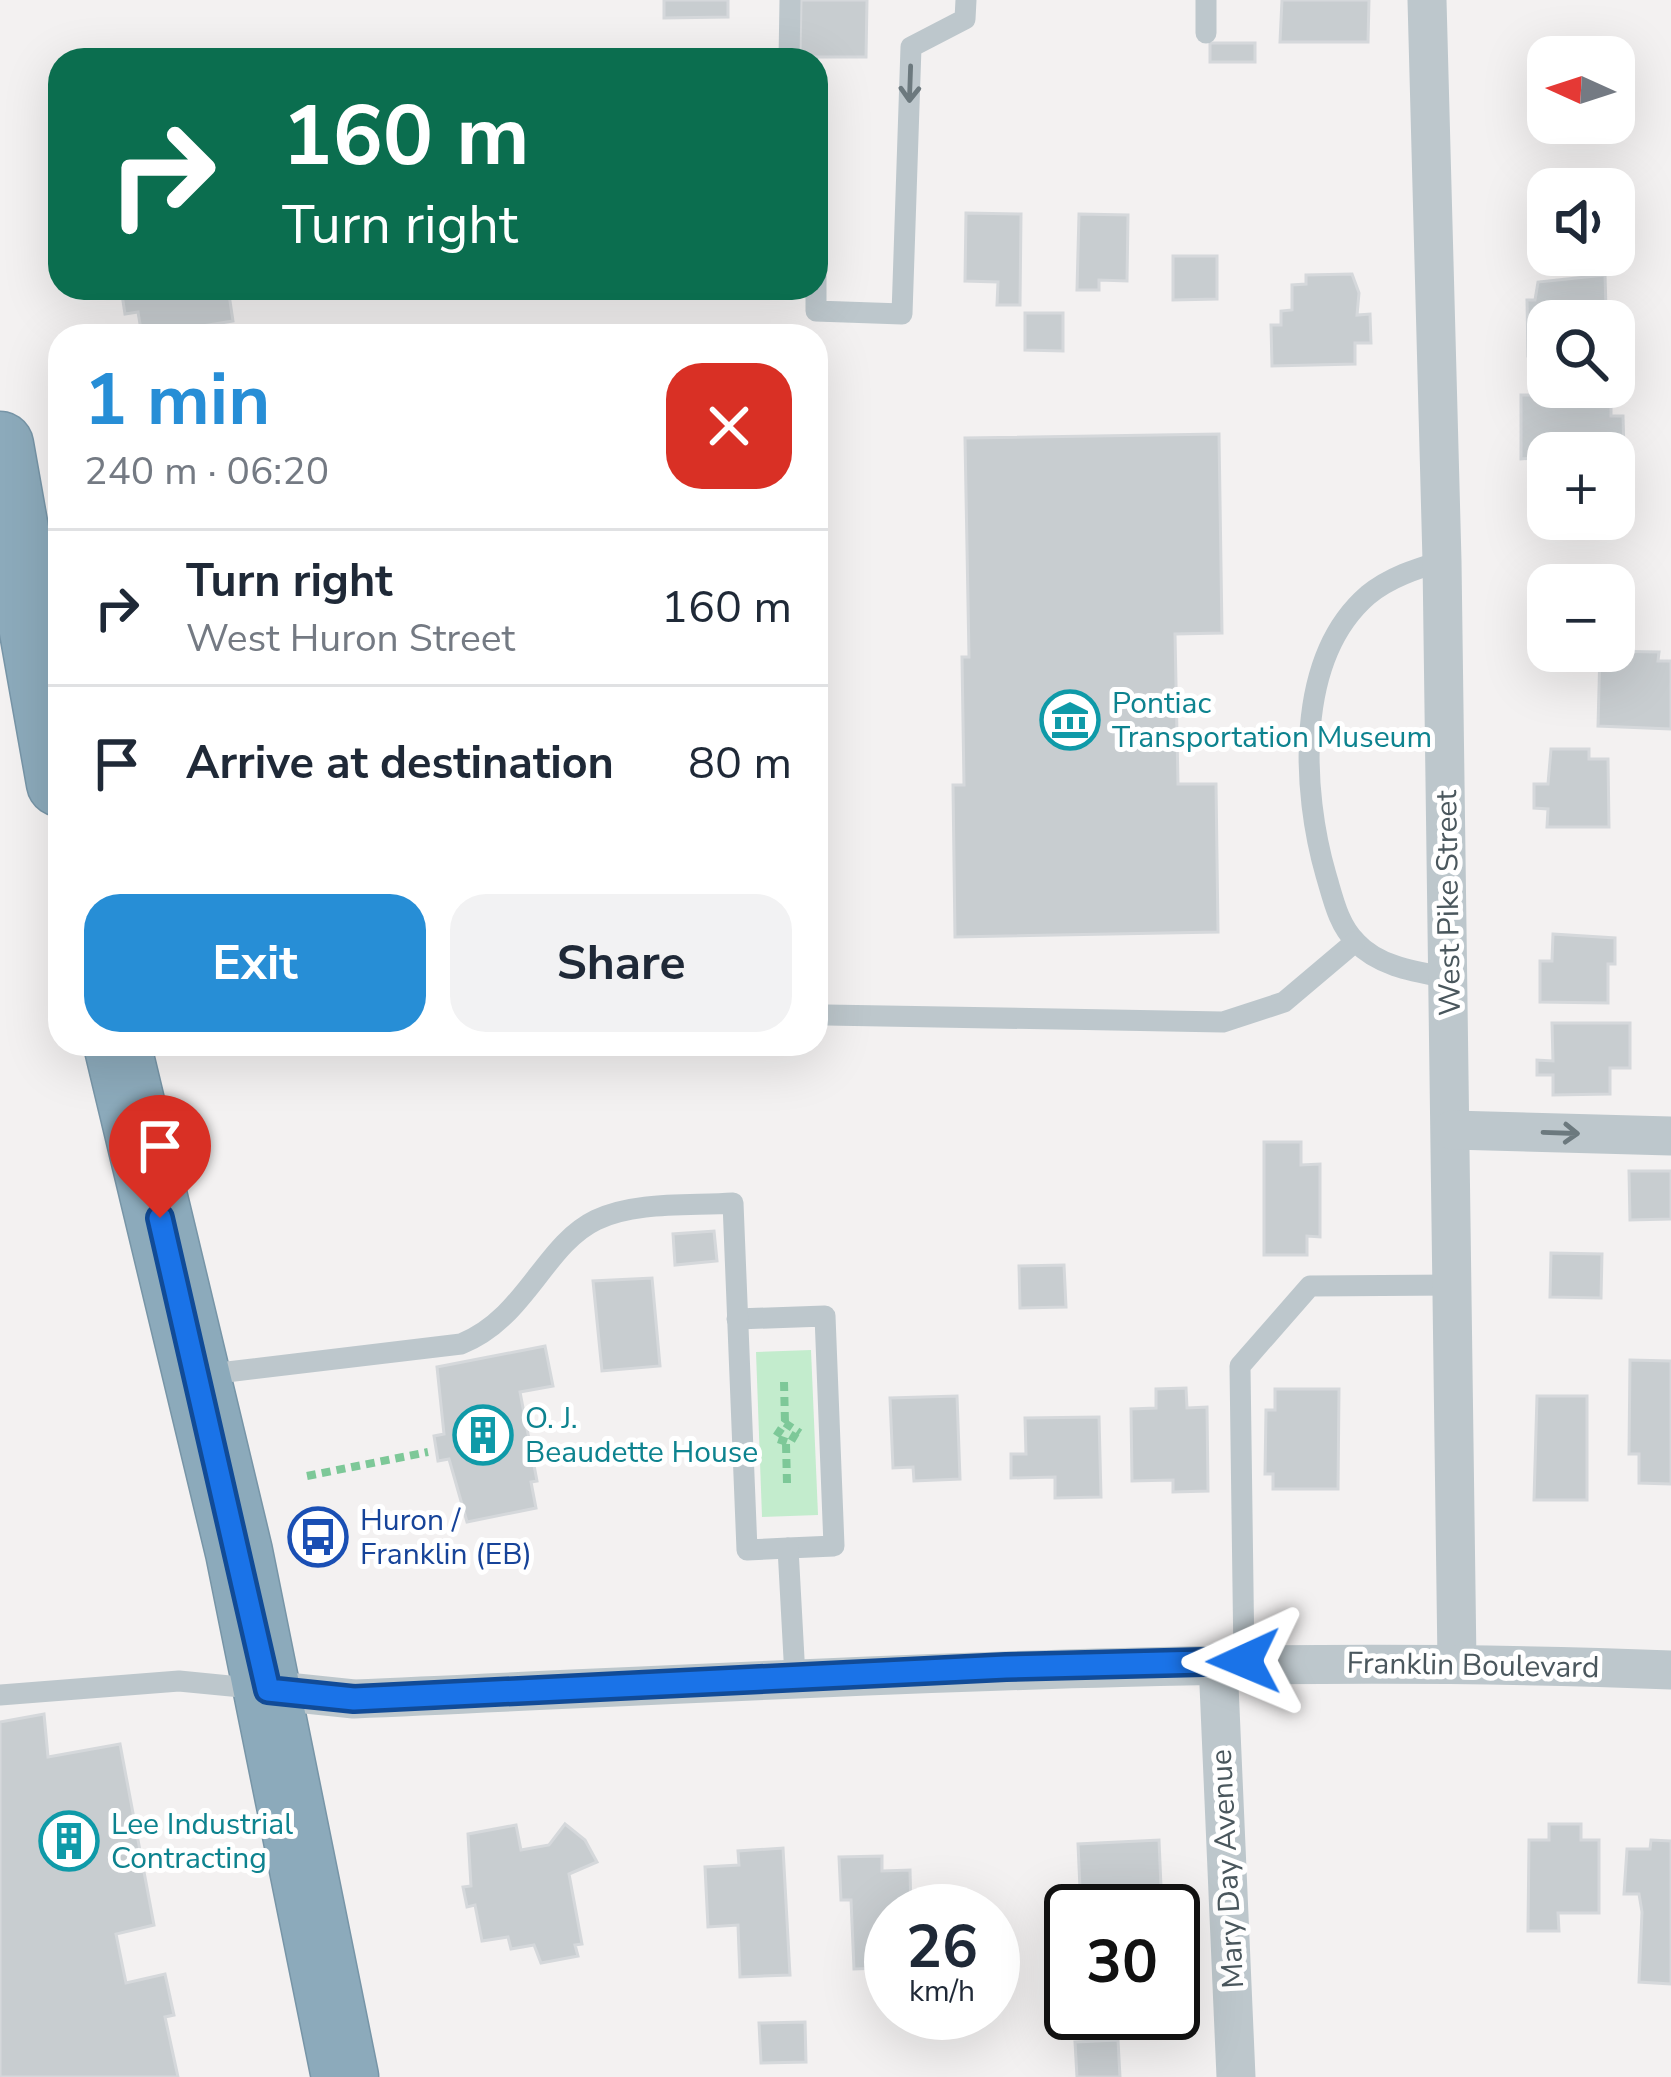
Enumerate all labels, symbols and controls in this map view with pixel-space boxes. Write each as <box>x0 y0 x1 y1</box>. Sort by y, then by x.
north arrow <box>1527 36 1635 144</box>
map controls <box>1527 36 1635 672</box>
one-way arrow <box>898 64 921 103</box>
text: 160 m <box>282 79 530 194</box>
icon: right <box>84 96 240 252</box>
button: sound <box>1527 168 1635 276</box>
text: Turn right <box>282 188 518 262</box>
button: search <box>1527 300 1635 408</box>
text: 1 min <box>84 351 270 449</box>
button: close <box>666 363 792 489</box>
button: + <box>1527 432 1635 540</box>
text: 240 m · 06:20 <box>84 445 329 498</box>
text: Turn right <box>186 551 393 612</box>
button: − <box>1527 564 1635 672</box>
icon: right <box>84 575 150 641</box>
text: 160 m <box>661 577 792 638</box>
text: West Huron Street <box>186 612 515 665</box>
place label: Pontiac Transportation Museum <box>1112 683 1432 758</box>
museum icon: Pontiac Transportation Museum <box>1039 689 1101 751</box>
icon: arrive <box>84 731 150 797</box>
text: Arrive at destination <box>186 733 614 794</box>
text: 80 m <box>688 733 792 794</box>
street label: West Pike Street <box>1426 789 1471 1016</box>
button: Exit <box>84 894 426 1032</box>
button: Share <box>450 894 792 1032</box>
pin <box>109 1095 211 1218</box>
icon: arrive <box>127 1113 193 1179</box>
one-way arrow <box>1541 1121 1580 1144</box>
place label: O. J. Beaudette House <box>525 1398 758 1473</box>
building icon: O. J. Beaudette House <box>452 1404 514 1466</box>
place label: Huron / Franklin (EB) <box>360 1500 532 1575</box>
bus stop icon: Huron / Franklin (EB) <box>287 1506 349 1568</box>
position arrow <box>1181 1598 1307 1724</box>
street label: Franklin Boulevard <box>1346 1643 1600 1688</box>
street label: Mary Day Avenue <box>1201 1748 1254 1990</box>
place label: Lee Industrial Contracting <box>111 1804 293 1879</box>
building icon: Lee Industrial Contracting <box>38 1810 100 1872</box>
speed limit sign: 30 <box>1044 1884 1200 2040</box>
text: 26 <box>906 1906 978 1988</box>
text: km/h <box>909 1971 975 2012</box>

